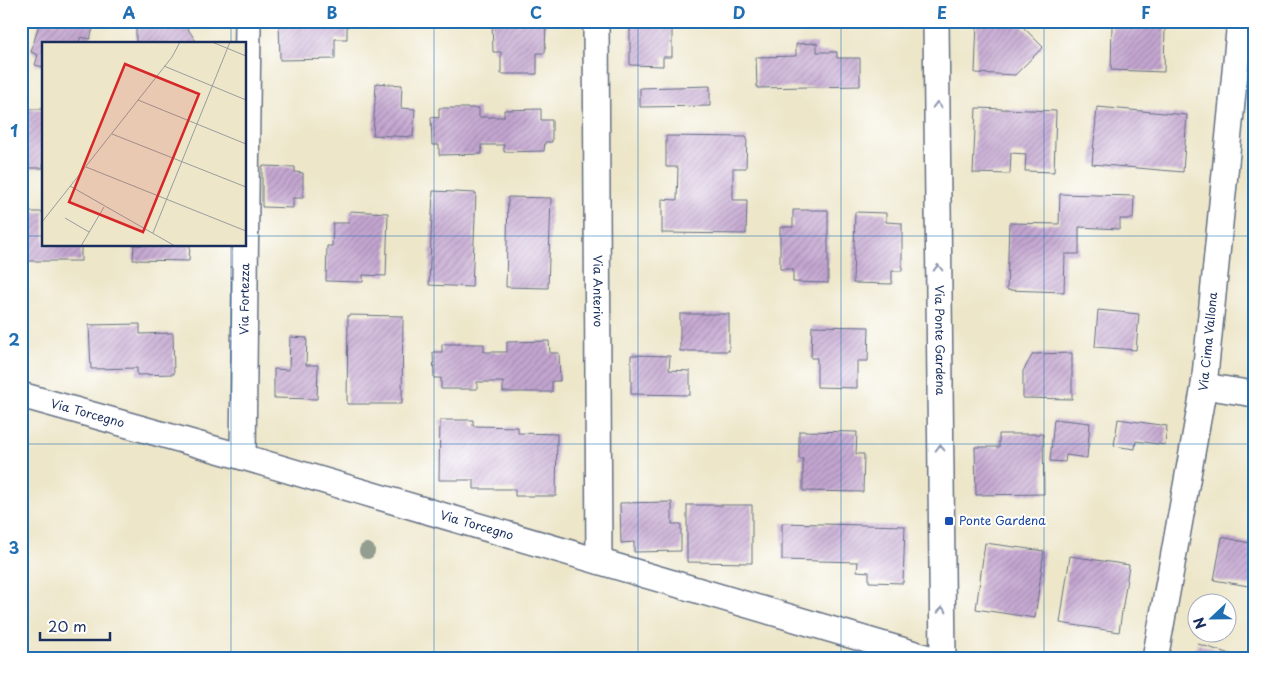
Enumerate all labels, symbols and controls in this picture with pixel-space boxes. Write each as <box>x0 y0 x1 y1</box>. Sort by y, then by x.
text: A <box>123 0 136 24</box>
text: B <box>327 0 338 24</box>
text: C <box>530 0 542 24</box>
text: D <box>733 0 745 24</box>
text: E <box>937 0 947 24</box>
text: F <box>1141 0 1151 24</box>
inset map <box>42 42 246 246</box>
one-way arrow <box>932 101 942 108</box>
text: 1 <box>10 118 18 142</box>
street label: Via Anterivo <box>589 255 608 327</box>
street label: Via Fortezza <box>234 262 253 335</box>
one-way arrow <box>933 263 944 271</box>
street label: Via Ponte Gardena <box>931 285 950 396</box>
street label: Via Cima Vallona <box>1193 291 1221 392</box>
text: 2 <box>8 327 20 351</box>
street label: Via Torcegno <box>49 394 127 432</box>
one-way arrow <box>935 443 946 451</box>
street label: Via Torcegno <box>438 505 516 544</box>
place label: Ponte Gardena <box>959 511 1046 529</box>
marker: Ponte Gardena <box>943 515 955 527</box>
text: 3 <box>9 535 19 559</box>
north arrow <box>1188 592 1238 642</box>
one-way arrow <box>937 606 947 614</box>
scale bar <box>40 610 110 642</box>
text: 20 m <box>48 614 87 637</box>
text: N <box>1188 614 1211 632</box>

